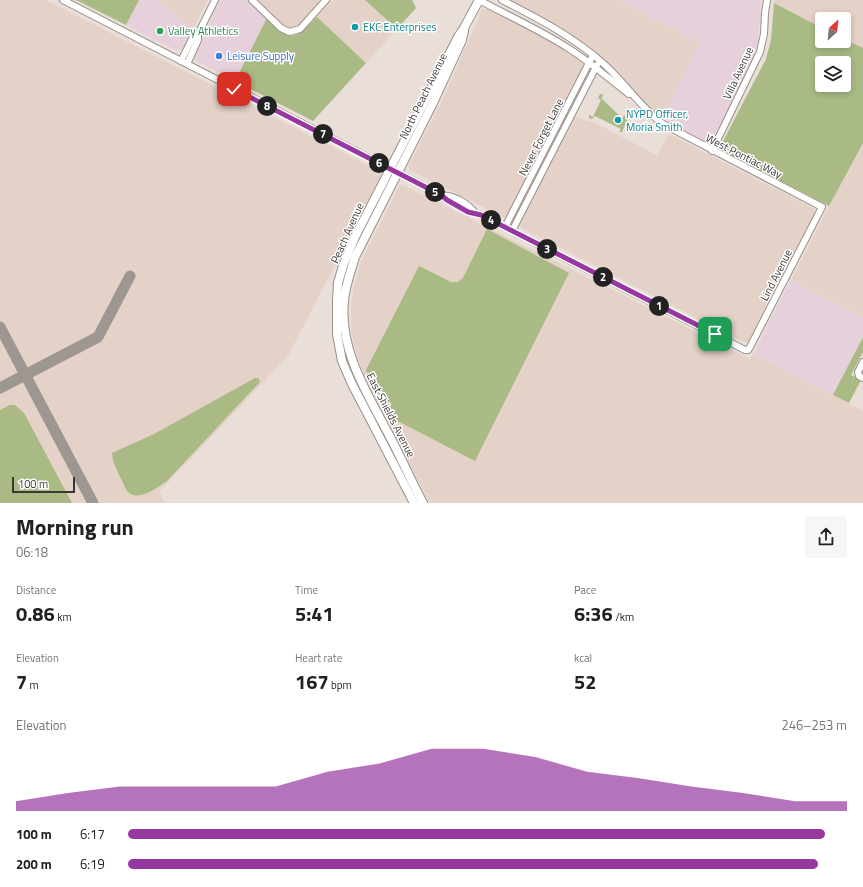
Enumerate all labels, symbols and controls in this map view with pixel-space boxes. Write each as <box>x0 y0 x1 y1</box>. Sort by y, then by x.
north arrow <box>815 12 851 48</box>
map controls <box>815 12 851 92</box>
place label: EKC Enterprises <box>363 19 437 35</box>
marker: EKC Enterprises <box>350 22 360 32</box>
place label: Valley Athletics <box>168 23 238 39</box>
marker: Valley Athletics <box>155 26 165 36</box>
street label: Villa Avenue <box>719 44 757 102</box>
place label: Leisure Supply <box>227 48 295 64</box>
street label: North Peach Avenue <box>395 50 451 142</box>
marker: Leisure Supply <box>214 51 224 61</box>
button: layers <box>815 56 851 92</box>
pin <box>217 72 251 106</box>
icon: check <box>223 78 245 100</box>
street label: Never Forget Lane <box>515 95 568 178</box>
pin: 8 <box>257 96 277 116</box>
text: 8 <box>264 98 270 114</box>
place label: NYPD Officer, Moria Smith <box>626 106 688 135</box>
marker: NYPD Officer, Moria Smith <box>613 115 623 125</box>
pin: 7 <box>313 124 333 144</box>
text: 7 <box>320 126 326 142</box>
street label: West Pontiac Way <box>703 130 786 183</box>
pin: 6 <box>369 153 389 173</box>
text: 6 <box>376 155 382 171</box>
pin: 5 <box>425 182 445 202</box>
text: 5 <box>432 184 438 200</box>
street label: Peach Avenue <box>326 200 368 266</box>
pin: 4 <box>481 210 501 230</box>
text: 4 <box>488 212 494 228</box>
pin: 3 <box>537 239 557 259</box>
text: 3 <box>544 241 550 257</box>
street label: Lind Avenue <box>756 246 796 304</box>
pin: 2 <box>593 267 613 287</box>
text: 2 <box>600 269 606 285</box>
pin: 1 <box>649 296 669 316</box>
text: 1 <box>656 298 662 314</box>
pin <box>698 317 732 351</box>
icon: arrive <box>704 323 726 345</box>
street label: East Shields Avenue <box>363 370 419 461</box>
scale bar <box>12 475 75 494</box>
text: 100 m <box>18 476 48 492</box>
text: Morning run <box>16 510 134 544</box>
button: share <box>805 516 847 558</box>
text: 06:18 <box>16 542 48 562</box>
text: Distance <box>16 582 56 598</box>
text: Time <box>295 582 318 598</box>
text: Pace <box>574 582 596 598</box>
text: 0.86 <box>16 598 55 629</box>
text: 5:41 <box>295 598 334 629</box>
text: 6:36 <box>574 598 613 629</box>
text: km <box>55 609 72 625</box>
text: /km <box>613 609 634 625</box>
text: Elevation <box>16 650 59 666</box>
text: Heart rate <box>295 650 342 666</box>
text: kcal <box>574 650 592 666</box>
text: 7 <box>16 666 27 697</box>
text: 167 <box>295 666 329 697</box>
text: 52 <box>574 666 596 697</box>
text: m <box>27 677 39 693</box>
text: bpm <box>329 677 352 693</box>
text: Elevation <box>16 715 67 735</box>
text: 246–253 m <box>781 715 847 735</box>
text: 100 m <box>16 824 52 844</box>
text: 6:17 <box>80 824 105 844</box>
text: 200 m <box>16 854 52 874</box>
text: 6:19 <box>80 854 105 874</box>

